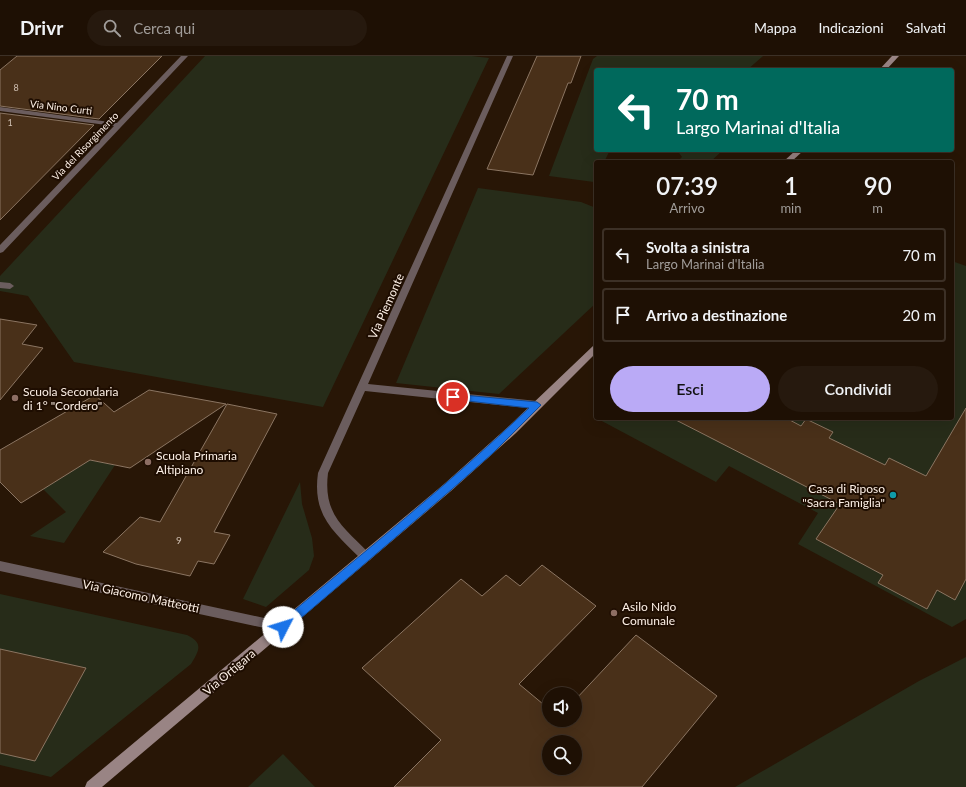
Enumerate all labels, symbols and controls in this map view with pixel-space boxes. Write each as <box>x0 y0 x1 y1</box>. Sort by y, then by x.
search box <box>87 10 367 46</box>
text: Drivr <box>20 16 63 39</box>
icon: search <box>101 17 123 39</box>
text: Cerca qui <box>133 19 195 37</box>
text: Mappa <box>754 19 796 36</box>
text: Indicazioni <box>818 19 884 36</box>
text: Salvati <box>906 19 946 36</box>
house number: 8 <box>13 82 19 93</box>
text: 70 m <box>676 82 739 116</box>
icon: left <box>610 84 662 136</box>
street label: Via Nino Curti <box>29 97 93 117</box>
street label: Via del Risorgimento <box>49 109 121 183</box>
text: Largo Marinai d'Italia <box>676 116 840 138</box>
house number: 1 <box>7 117 13 128</box>
text: 07:39 <box>656 171 718 200</box>
text: 1 <box>784 171 798 200</box>
text: 90 <box>864 171 892 200</box>
text: Arrivo <box>670 200 705 216</box>
text: min <box>780 200 801 216</box>
text: m <box>872 200 883 216</box>
text: Svolta a sinistra <box>646 238 750 256</box>
icon: left <box>612 244 634 266</box>
text: 70 m <box>902 246 936 264</box>
text: Largo Marinai d'Italia <box>646 256 765 272</box>
street label: Via Piemonte <box>365 271 407 341</box>
icon: arrive <box>612 304 634 326</box>
text: Arrivo a destinazione <box>646 306 787 324</box>
text: 20 m <box>902 306 936 324</box>
button: Esci <box>610 366 770 412</box>
button: Condividi <box>778 366 938 412</box>
pin <box>436 380 470 414</box>
place label: Scuola Secondaria di 1° "Cordero" <box>23 384 118 413</box>
icon: arrive <box>442 386 464 408</box>
marker: Scuola Secondaria di 1° "Cordero" <box>10 393 20 403</box>
place label: Scuola Primaria Altipiano <box>156 448 237 477</box>
marker: Scuola Primaria Altipiano <box>143 457 153 467</box>
place label: Casa di Riposo "Sacra Famiglia" <box>802 481 885 510</box>
marker: Casa di Riposo "Sacra Famiglia" <box>888 490 898 500</box>
house number: 9 <box>176 534 182 546</box>
street label: Via Giacomo Matteotti <box>81 576 201 616</box>
place label: Asilo Nido Comunale <box>622 599 677 628</box>
position arrow <box>262 606 304 648</box>
marker: Asilo Nido Comunale <box>609 608 619 618</box>
street label: Via Ortigara <box>200 646 258 698</box>
map controls <box>542 687 582 775</box>
button: sound <box>542 687 582 727</box>
button: search <box>542 735 582 775</box>

